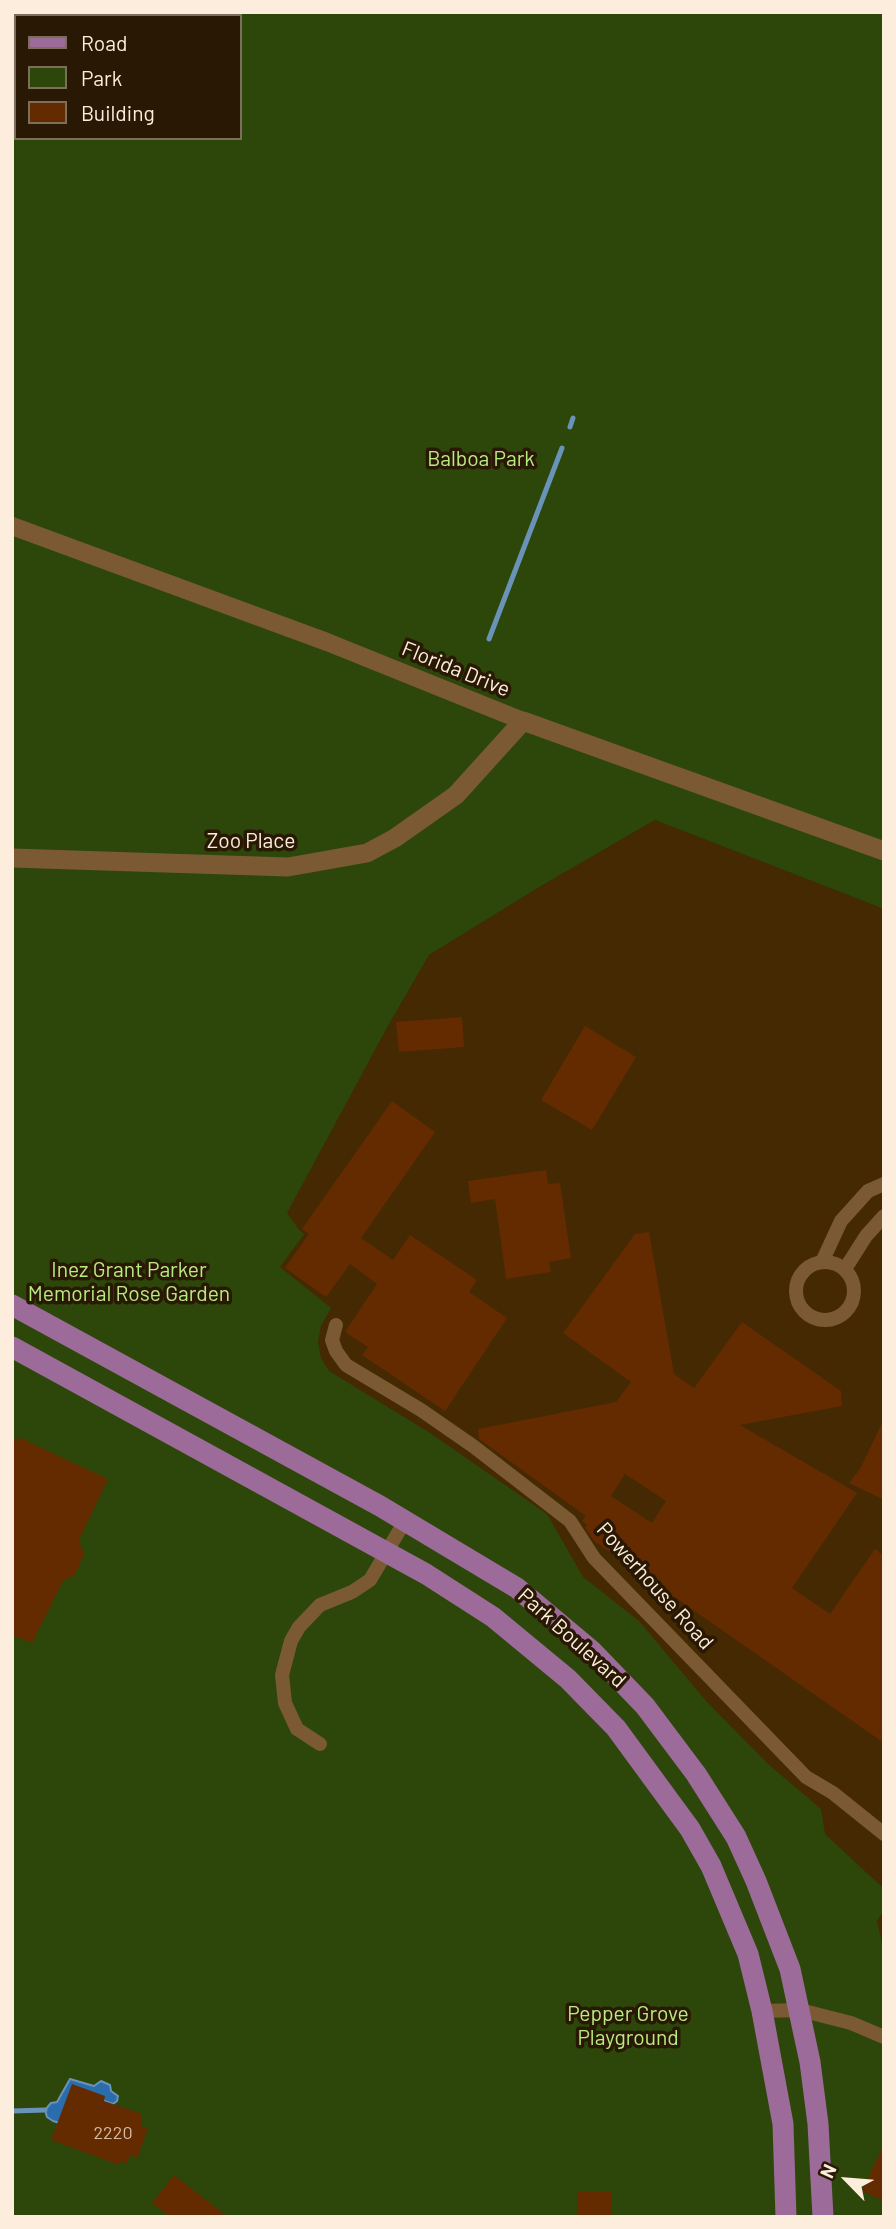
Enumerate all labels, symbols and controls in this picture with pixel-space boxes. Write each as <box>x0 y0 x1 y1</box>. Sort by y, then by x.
legend <box>14 14 242 140</box>
text: Road <box>81 30 127 55</box>
text: Park <box>81 65 122 90</box>
text: Building <box>81 100 155 125</box>
park label: Balboa Park <box>427 446 535 472</box>
street label: Florida Drive <box>398 636 514 702</box>
street label: Zoo Place <box>207 828 295 854</box>
park label: Inez Grant Parker Memorial Rose Garden <box>28 1257 230 1307</box>
street label: Powerhouse Road <box>591 1517 719 1655</box>
street label: Park Boulevard <box>513 1583 631 1693</box>
park label: Pepper Grove Playground <box>567 2001 689 2051</box>
house number: 2220 <box>93 2122 133 2144</box>
north arrow <box>812 2145 882 2215</box>
text: N <box>814 2160 841 2182</box>

